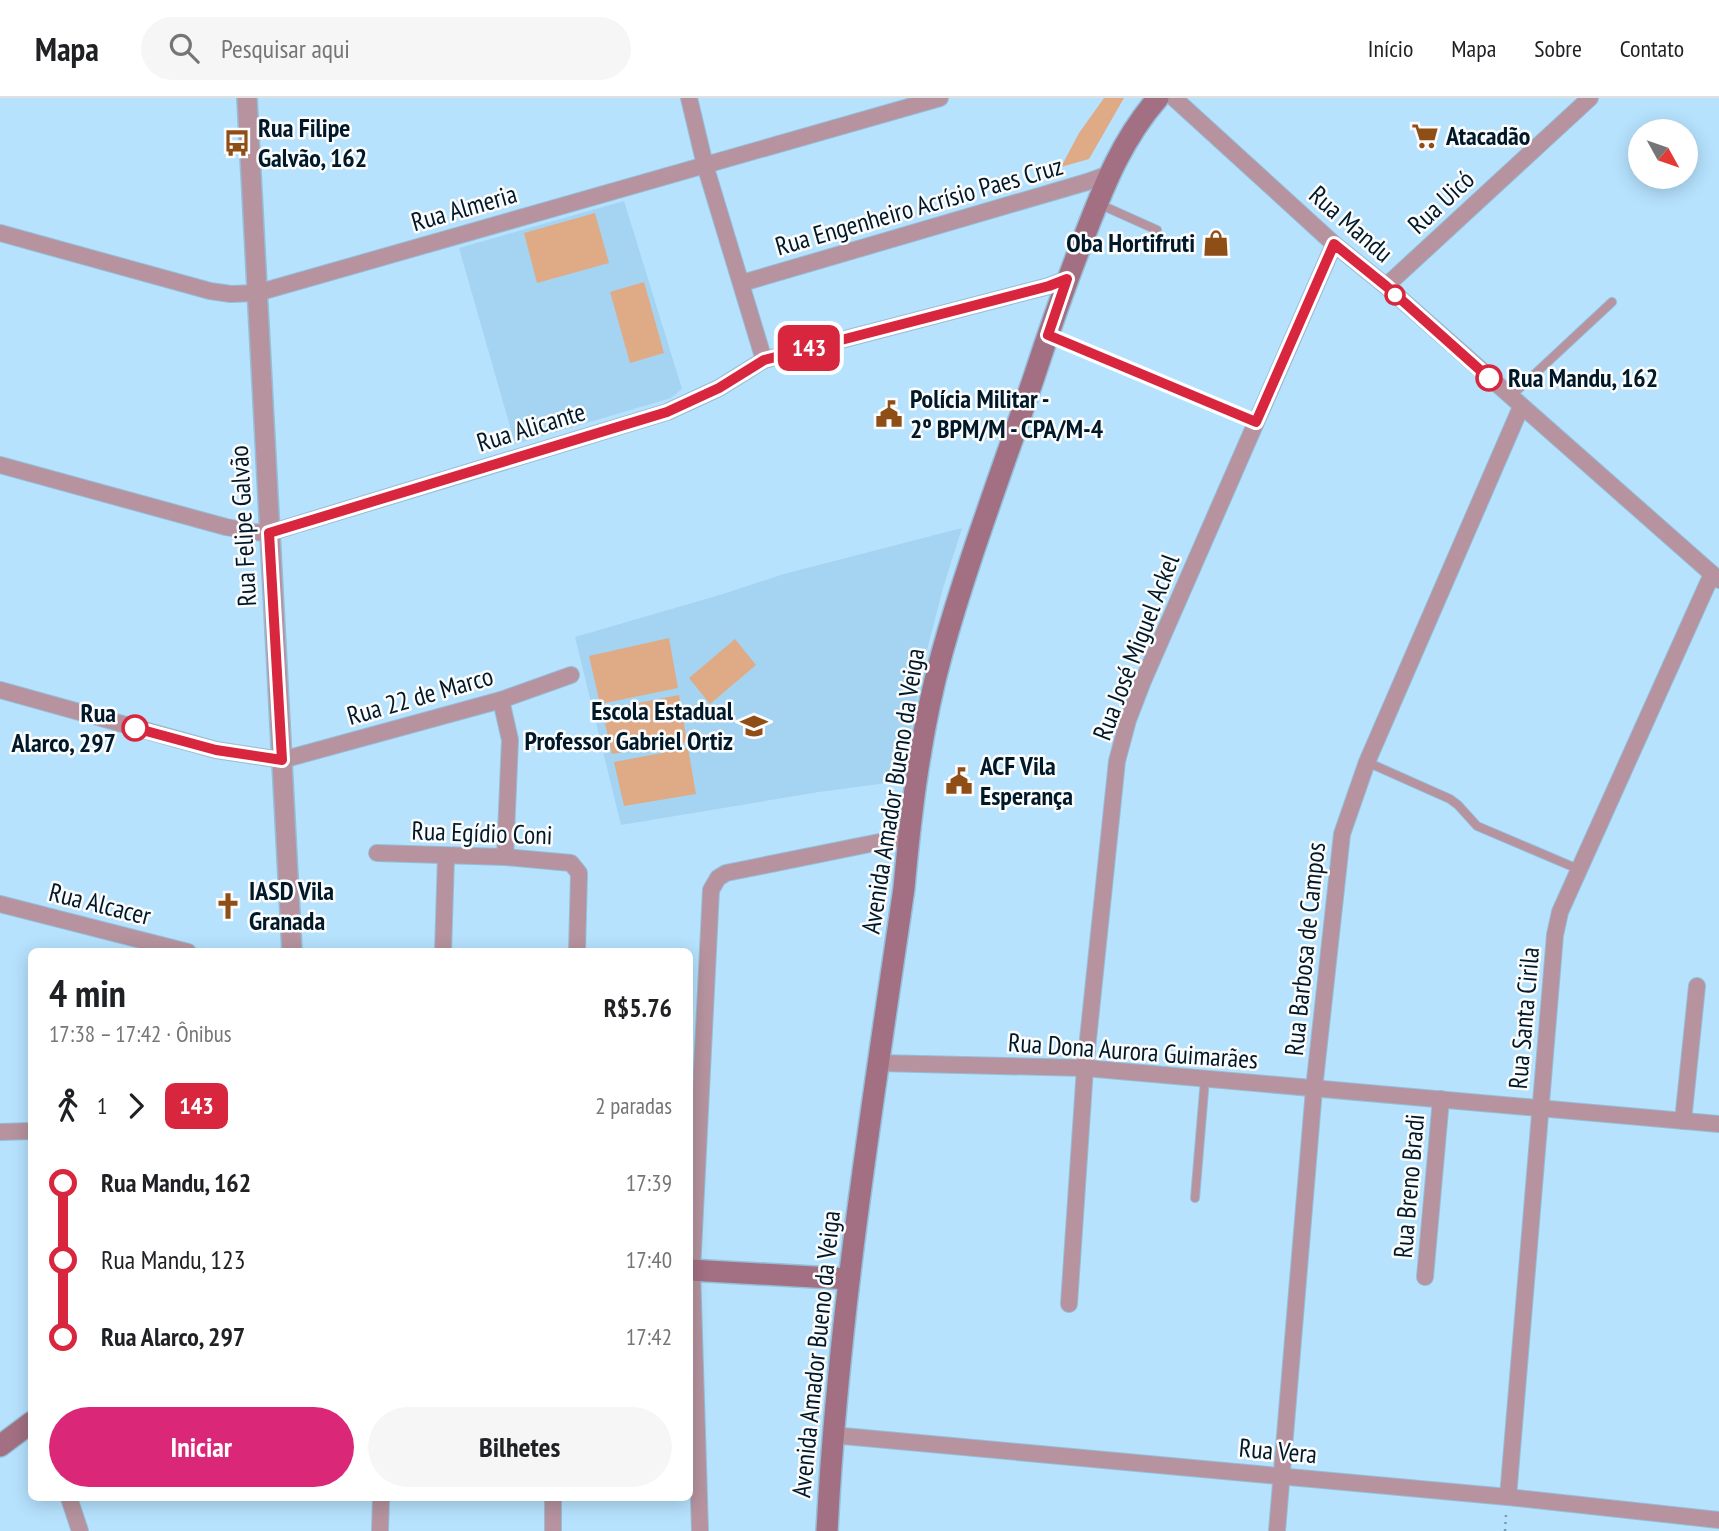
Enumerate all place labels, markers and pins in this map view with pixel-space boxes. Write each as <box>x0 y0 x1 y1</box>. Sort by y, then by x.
place label: Rua Filipe Galvão, 162 <box>258 111 367 174</box>
place label: Atacadão <box>1445 119 1530 152</box>
supermarket icon: Atacadão <box>1410 121 1440 151</box>
bus stop icon: Rua Filipe Galvão, 162 <box>222 128 252 158</box>
place label: Oba Hortifruti <box>1066 226 1195 259</box>
shop icon: Oba Hortifruti <box>1201 228 1231 258</box>
unlabelled marker <box>1385 285 1405 305</box>
place label: Rua Mandu, 162 <box>1508 361 1658 394</box>
marker: Rua Mandu, 162 <box>1476 365 1502 391</box>
place label: Polícia Militar - 2º BPM/M - CPA/M-4 <box>910 382 1104 445</box>
public building icon: Polícia Militar - 2º BPM/M - CPA/M-4 <box>874 399 904 429</box>
place label: Escola Estadual Professor Gabriel Ortiz <box>525 694 734 757</box>
place label: Rua Alarco, 297 <box>11 696 116 759</box>
school or university icon: Escola Estadual Professor Gabriel Ortiz <box>739 711 769 741</box>
marker: Rua Alarco, 297 <box>122 715 148 741</box>
place label: ACF Vila Esperança <box>979 749 1073 812</box>
public building icon: ACF Vila Esperança <box>944 766 974 796</box>
place label: IASD Vila Granada <box>249 874 334 937</box>
church icon: IASD Vila Granada <box>213 891 243 921</box>

